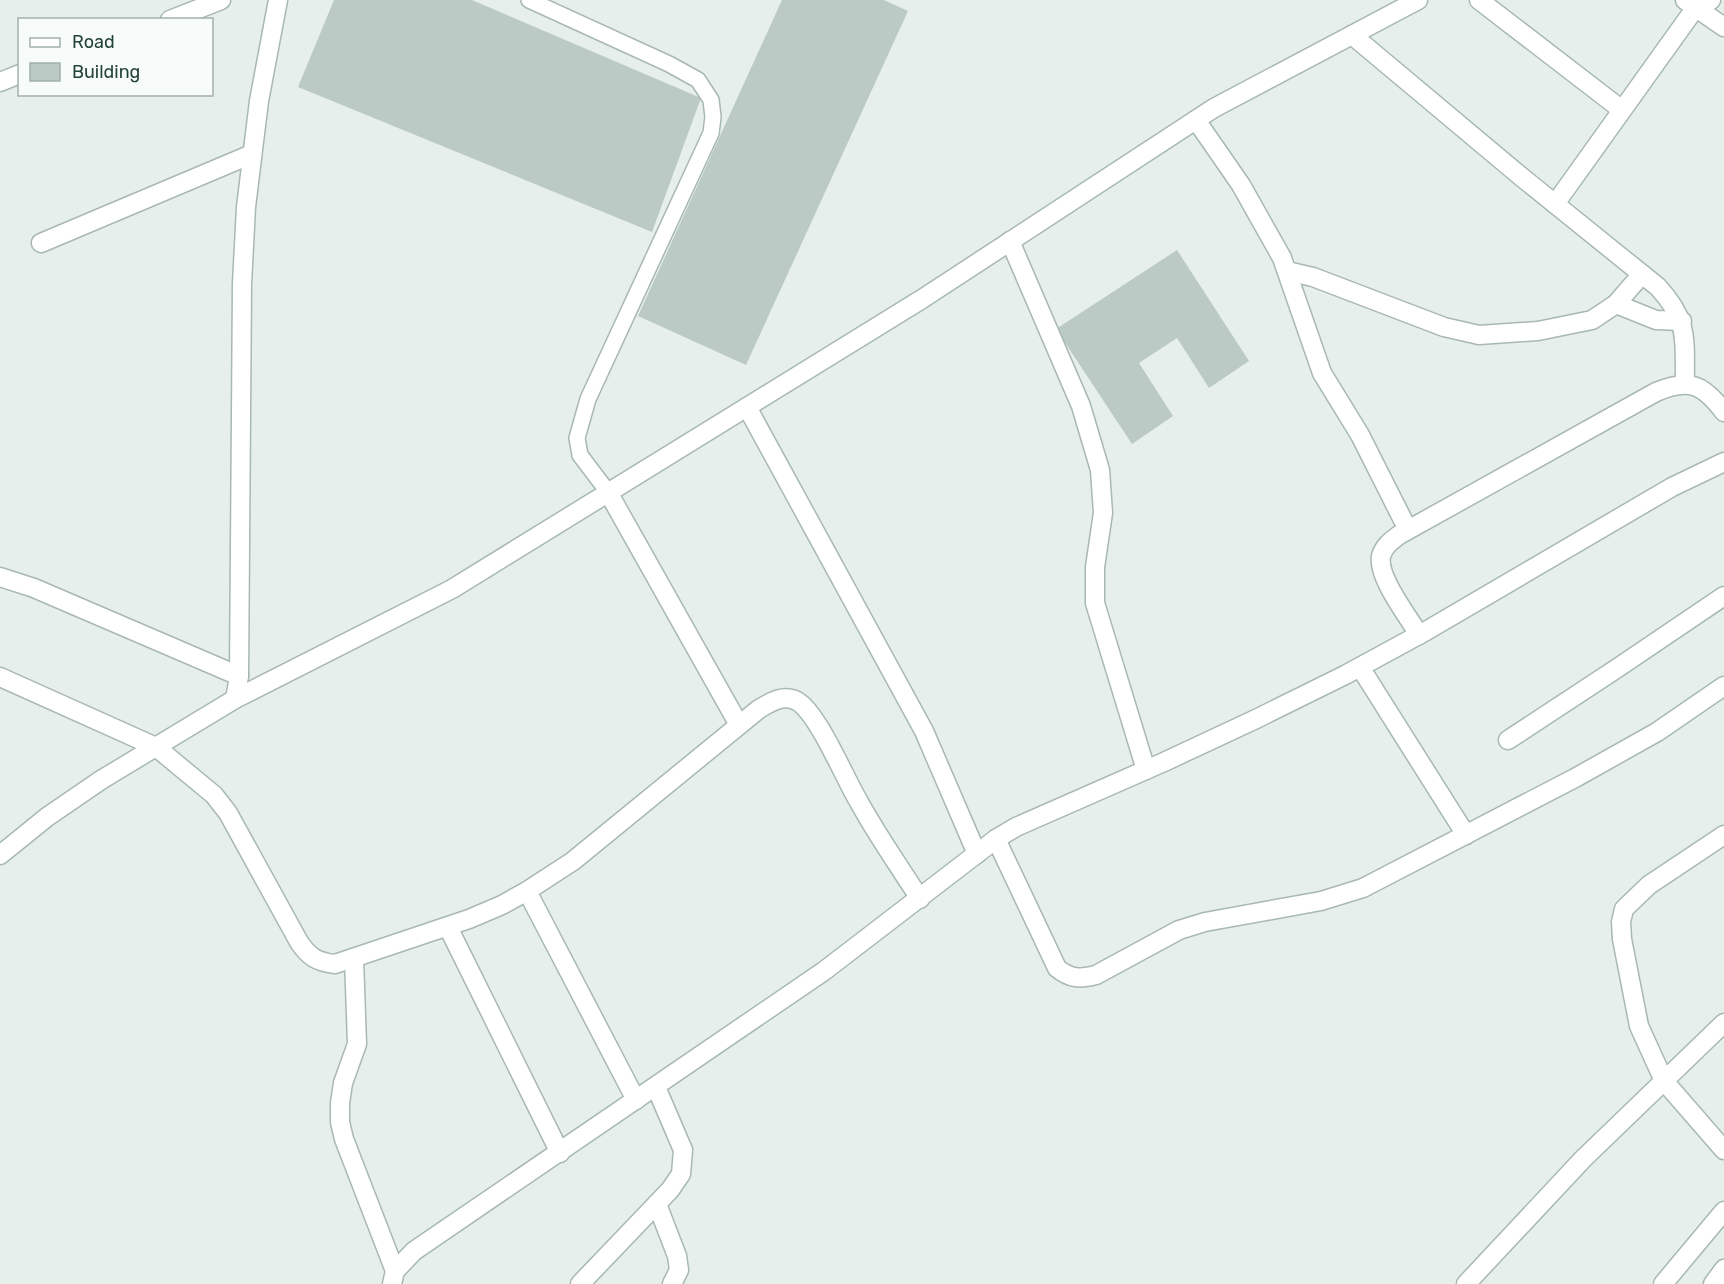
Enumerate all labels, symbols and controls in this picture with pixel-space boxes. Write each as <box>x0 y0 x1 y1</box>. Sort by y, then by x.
legend <box>18 18 213 96</box>
text: Road <box>72 31 115 53</box>
text: Building <box>72 61 140 83</box>

